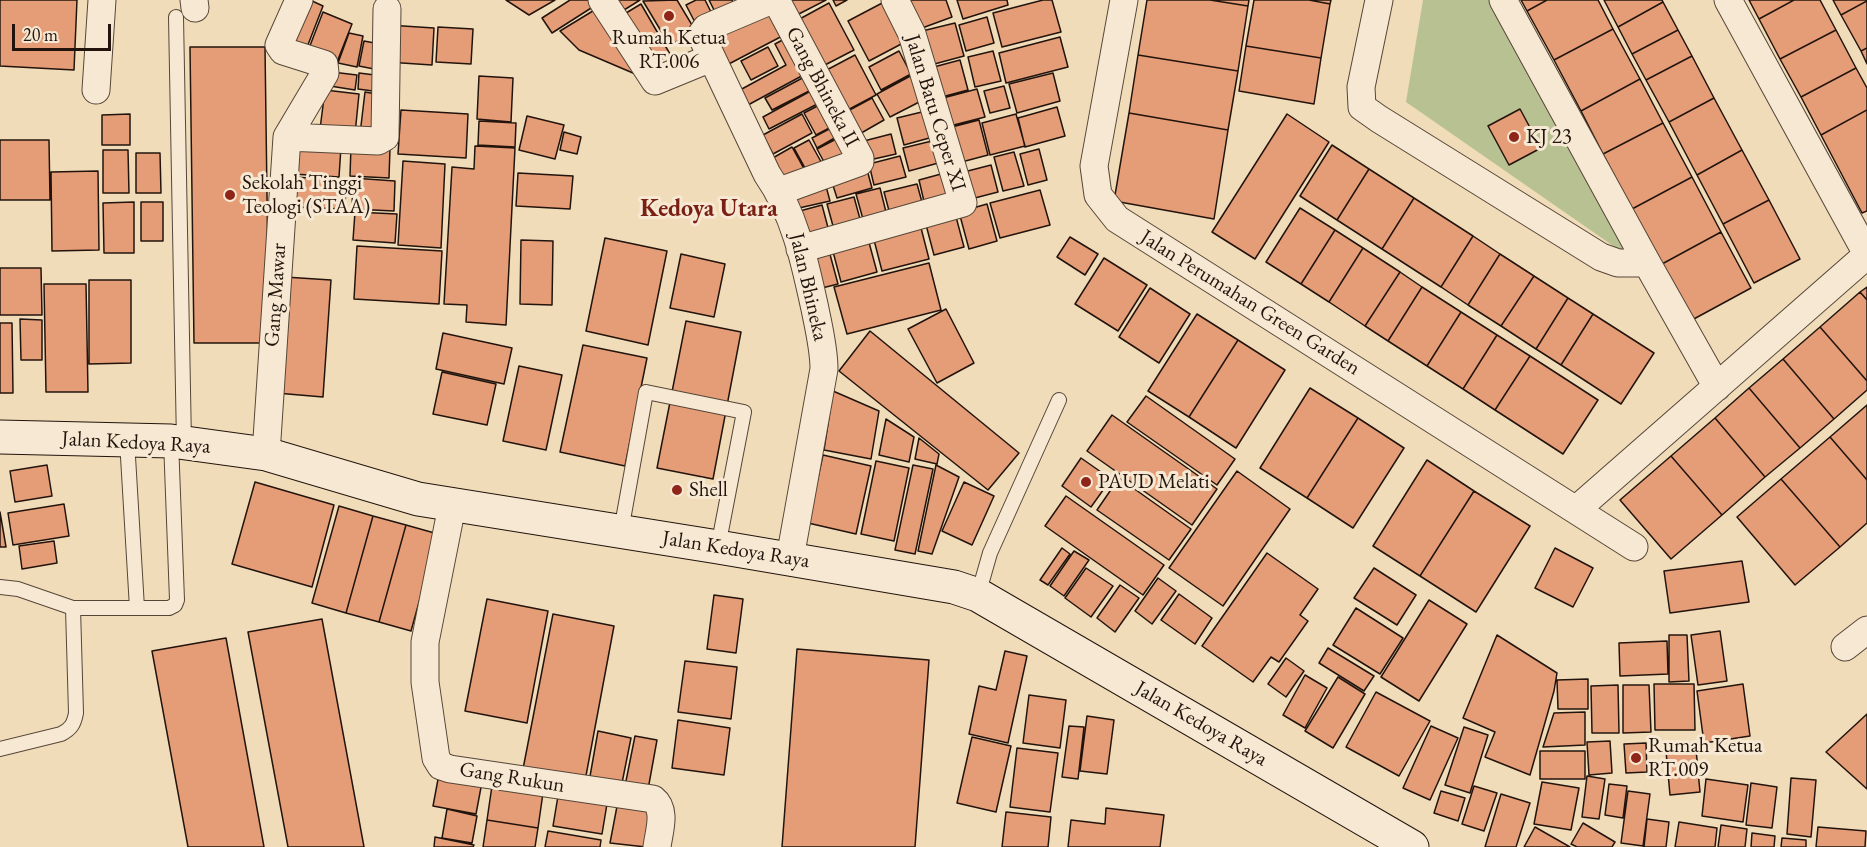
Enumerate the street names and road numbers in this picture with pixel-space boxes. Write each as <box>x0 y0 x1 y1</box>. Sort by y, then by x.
street label: Gang Bhineka II <box>780 23 864 151</box>
street label: Jalan Batu Ceper XI <box>899 32 971 194</box>
street label: Jalan Perumahan Green Garden <box>1135 225 1365 381</box>
street label: Jalan Bhineka <box>783 231 833 343</box>
street label: Gang Mawar <box>260 242 292 348</box>
street label: Jalan Kedoya Raya <box>61 427 211 459</box>
street label: Jalan Kedoya Raya <box>661 526 811 574</box>
street label: Jalan Kedoya Raya <box>1130 676 1272 772</box>
street label: Gang Rukun <box>458 757 566 799</box>

